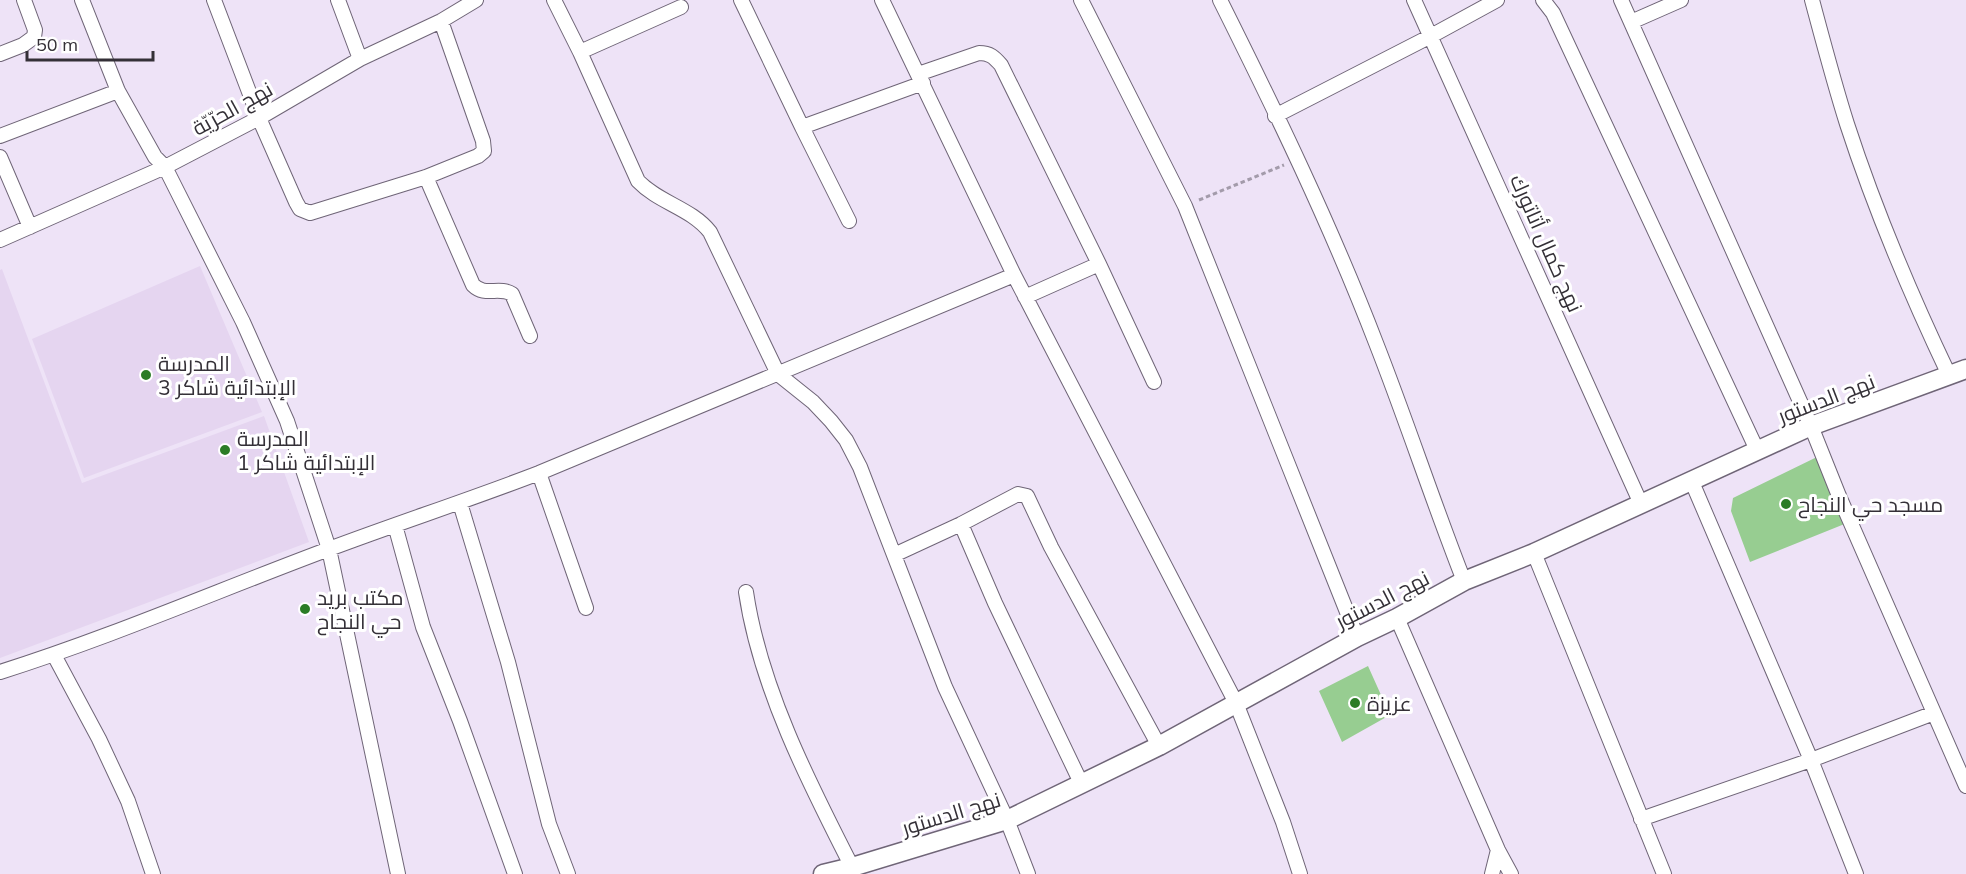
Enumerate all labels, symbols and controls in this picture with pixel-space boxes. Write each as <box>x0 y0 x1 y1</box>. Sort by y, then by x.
scale bar <box>27 24 153 62</box>
text: 50 m <box>36 33 78 56</box>
street label: نهج الحرّيّة <box>187 75 278 142</box>
street label: نهج كمال أتاتورك <box>1503 170 1589 317</box>
place label: المدرسة الإبتدائية شاكر 3 <box>158 350 296 401</box>
marker: المدرسة الإبتدائية شاكر 3 <box>139 368 153 382</box>
street label: نهج الدستور <box>1773 368 1879 431</box>
place label: المدرسة الإبتدائية شاكر 1 <box>237 425 375 476</box>
marker: المدرسة الإبتدائية شاكر 1 <box>218 443 232 457</box>
place label: مسجد حي النجاح <box>1798 491 1943 521</box>
marker: مسجد حي النجاح <box>1779 497 1793 511</box>
street label: نهج الدستور <box>1330 564 1434 636</box>
place label: مكتب بريد حي النجاح <box>317 584 404 638</box>
marker: مكتب بريد حي النجاح <box>298 602 312 616</box>
place label: عزيزة <box>1367 690 1412 716</box>
marker: عزيزة <box>1348 696 1362 710</box>
street label: نهج الدستور <box>897 786 1004 843</box>

